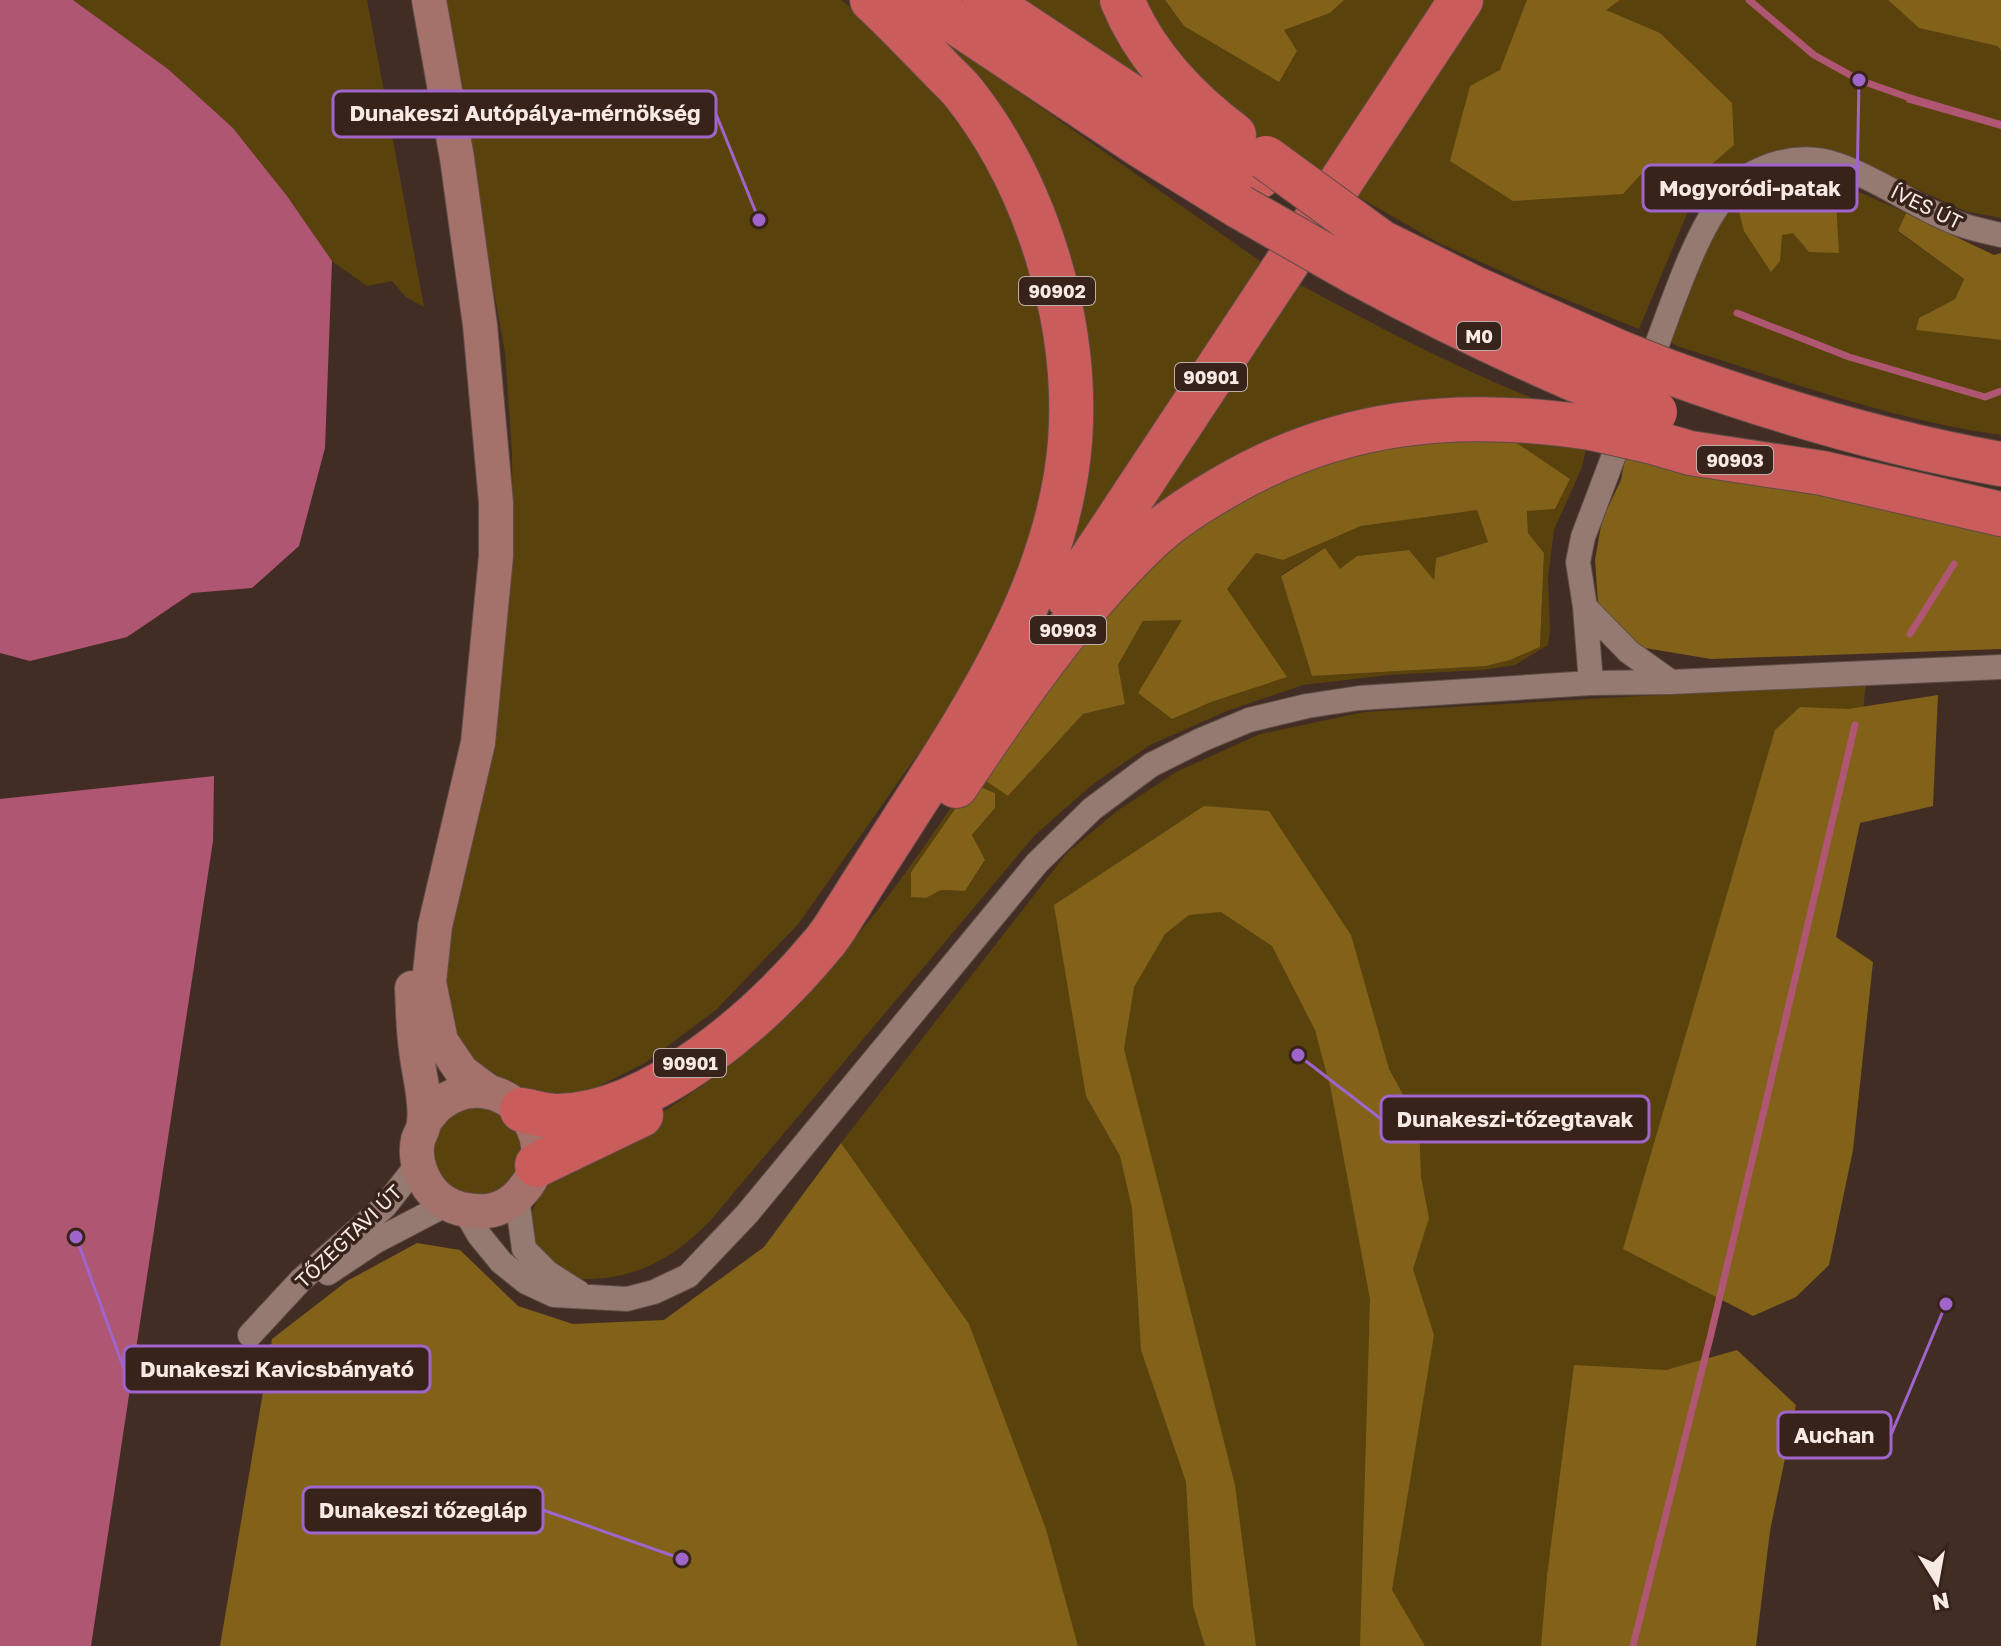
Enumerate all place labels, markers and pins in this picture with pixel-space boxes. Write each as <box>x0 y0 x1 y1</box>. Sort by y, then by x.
callout: Dunakeszi Autópálya-mérnökség <box>333 91 716 137</box>
callout: Mogyoródi-patak <box>1643 165 1857 211</box>
callout: Dunakeszi-tőzegtavak <box>1381 1096 1649 1142</box>
callout: Dunakeszi Kavicsbányató <box>124 1346 430 1392</box>
callout: Auchan <box>1778 1412 1891 1458</box>
callout: Dunakeszi tőzegláp <box>303 1487 543 1533</box>

